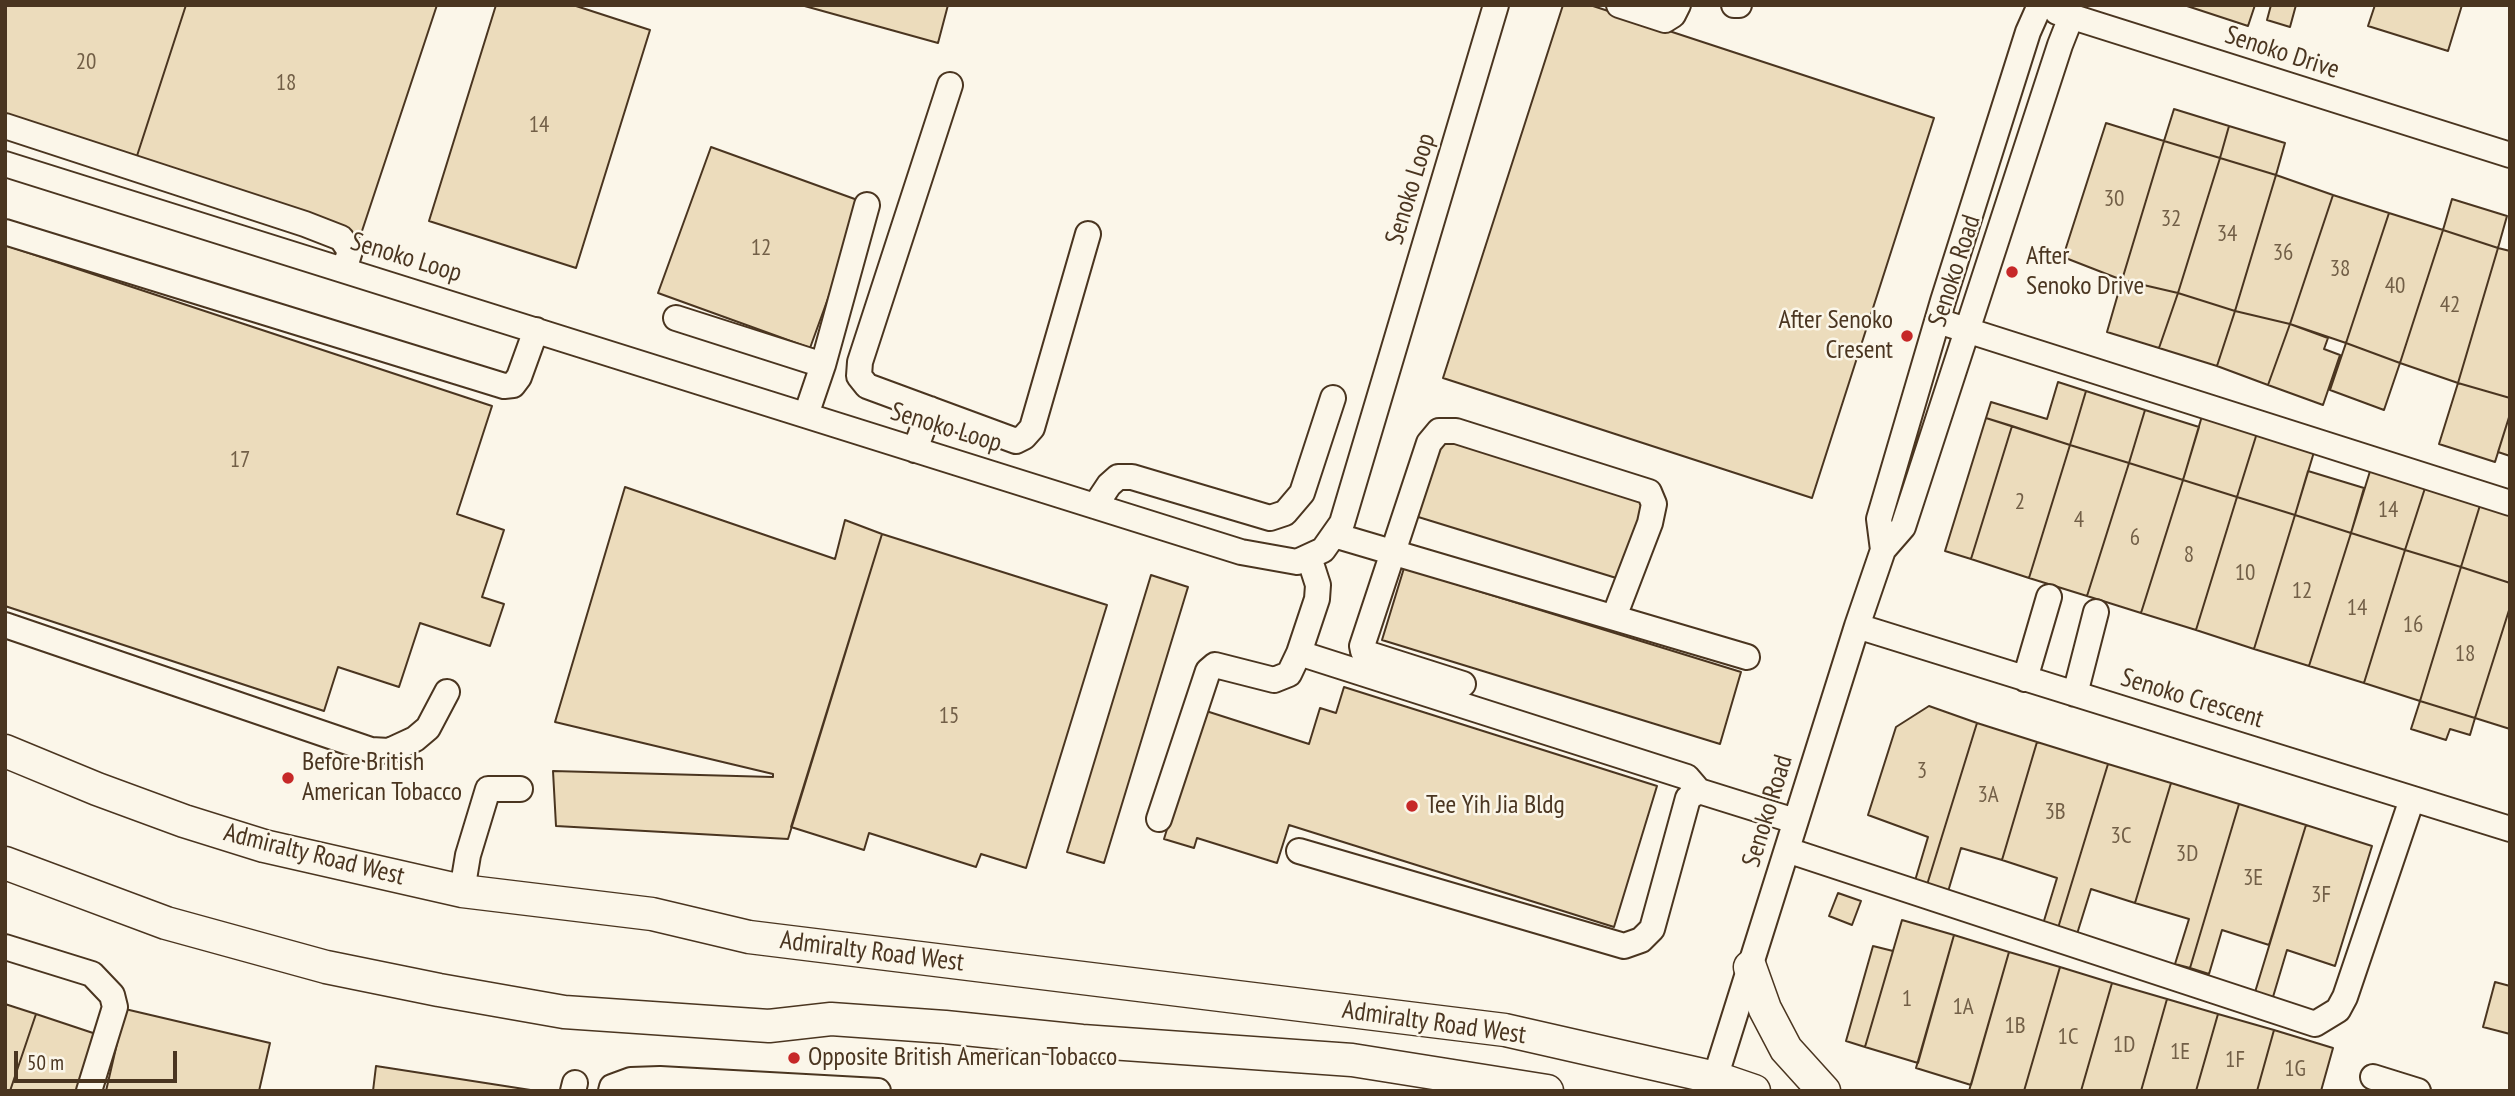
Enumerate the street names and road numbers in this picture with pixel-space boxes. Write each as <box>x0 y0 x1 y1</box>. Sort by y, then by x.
street label: Senoko Drive <box>2221 20 2343 86</box>
street label: Senoko Loop <box>1379 130 1443 248</box>
street label: Senoko Road <box>1922 211 1988 331</box>
street label: Senoko Loop <box>347 226 465 290</box>
street label: Senoko Loop <box>887 396 1005 460</box>
street label: Senoko Crescent <box>2117 663 2267 735</box>
street label: Senoko Road <box>1736 751 1800 871</box>
street label: Admiralty Road West <box>220 817 408 893</box>
street label: Admiralty Road West <box>778 925 966 979</box>
street label: Admiralty Road West <box>1340 995 1528 1051</box>

